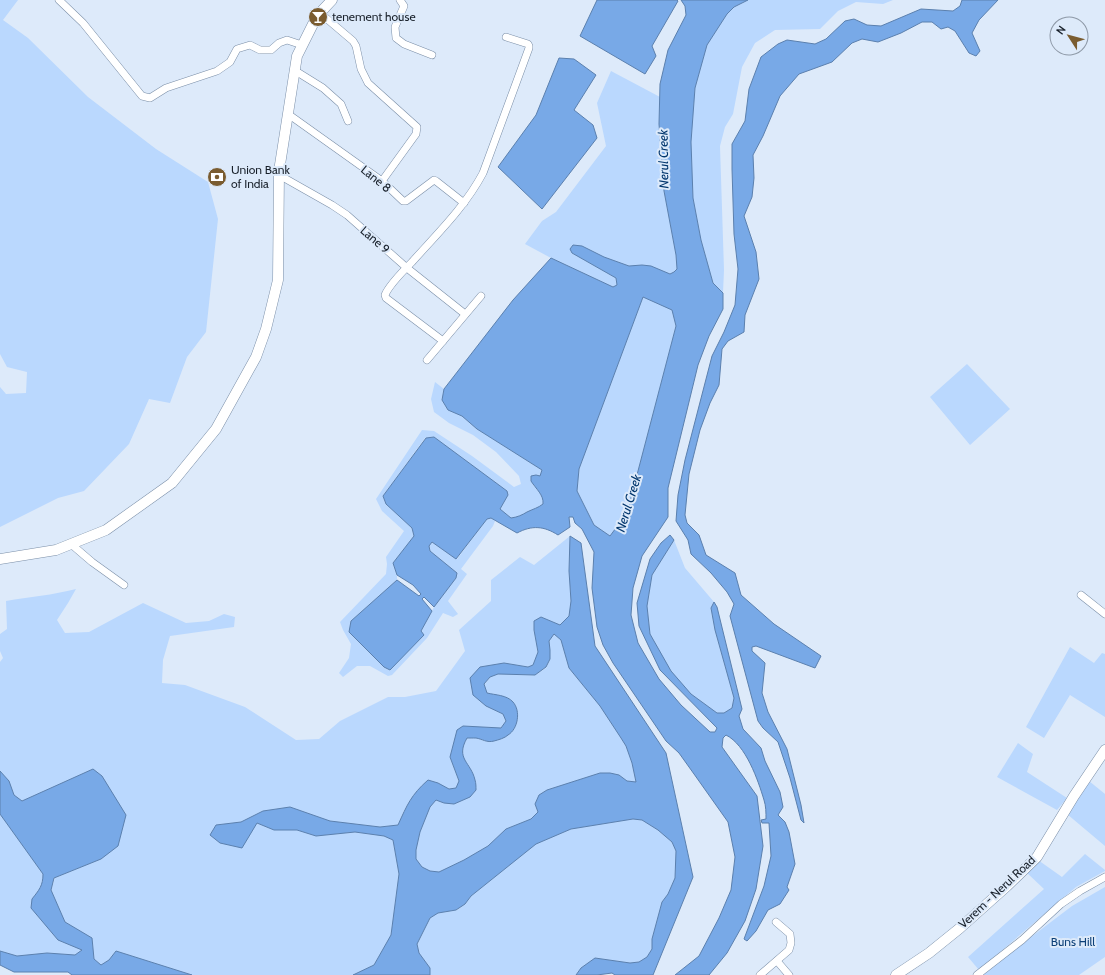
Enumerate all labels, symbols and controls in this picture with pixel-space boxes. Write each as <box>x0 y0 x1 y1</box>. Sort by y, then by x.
bar icon: tenement house <box>307 6 329 28</box>
place label: tenement house <box>332 9 416 24</box>
north arrow <box>1049 16 1089 56</box>
text: N <box>1053 23 1069 37</box>
water label: Nerul Creek <box>654 129 672 189</box>
place label: Union Bank of India <box>231 162 290 191</box>
street label: Lane 8 <box>358 162 394 195</box>
bank icon: Union Bank of India <box>206 166 228 188</box>
street label: Lane 9 <box>358 223 393 257</box>
water label: Nerul Creek <box>612 472 644 534</box>
street label: Verem - Nerul Road <box>955 852 1038 931</box>
park label: Buns Hill <box>1051 934 1095 949</box>

